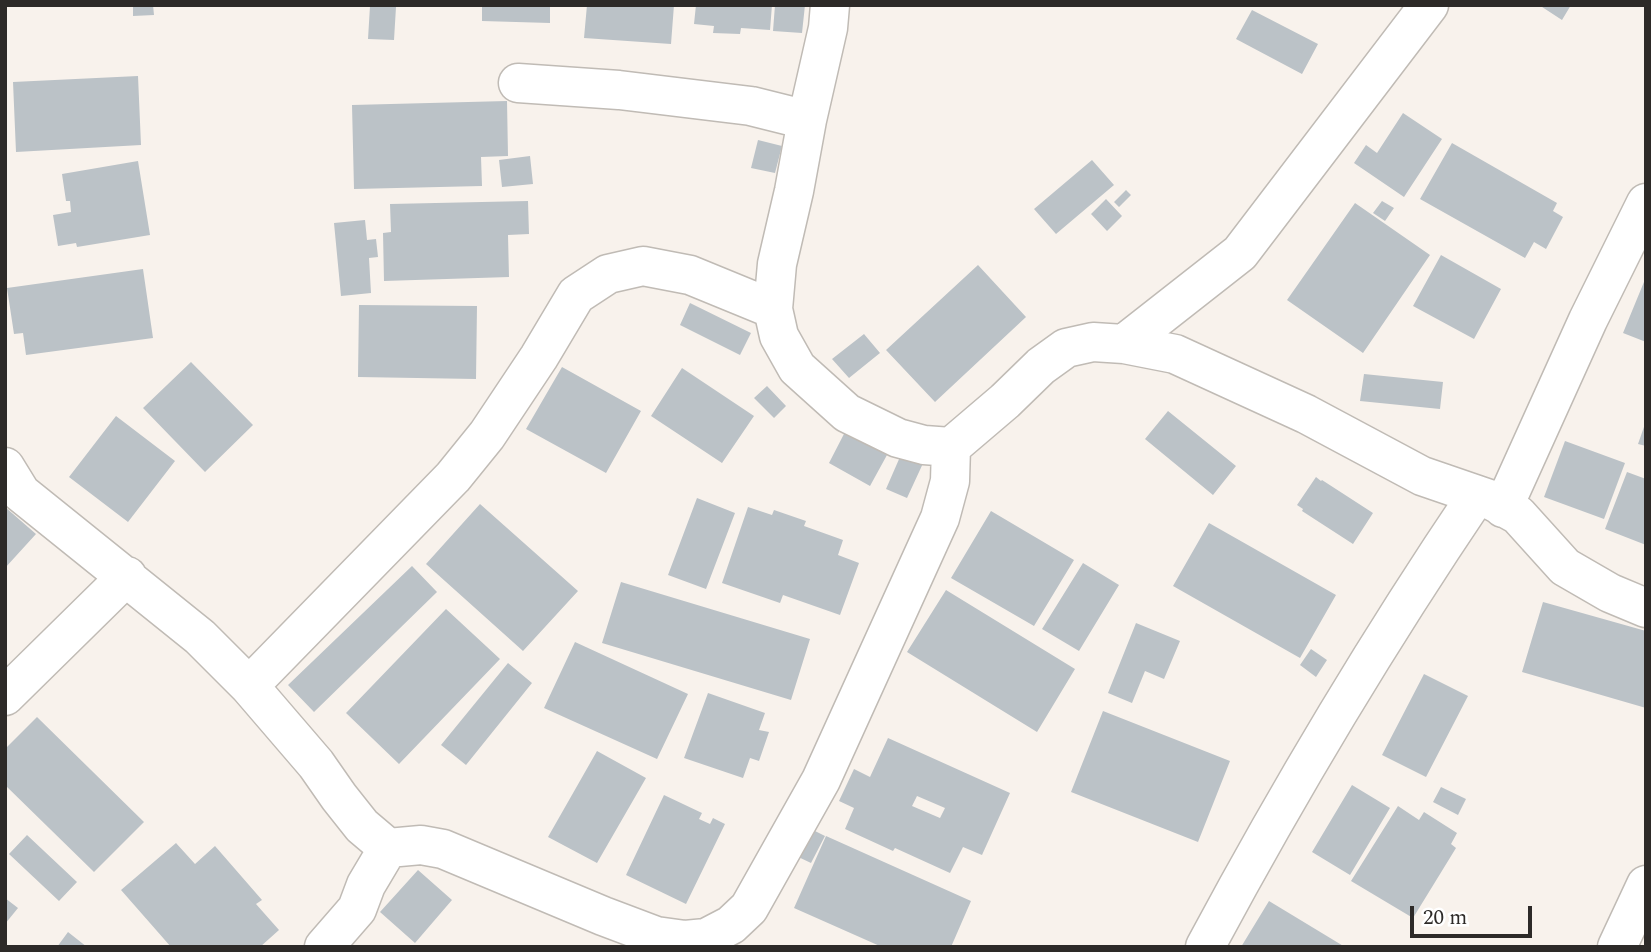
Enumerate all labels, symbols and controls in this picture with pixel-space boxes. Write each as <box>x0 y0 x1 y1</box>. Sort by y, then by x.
scale bar <box>1413 892 1536 936</box>
text: 20 m <box>1423 902 1467 934</box>

